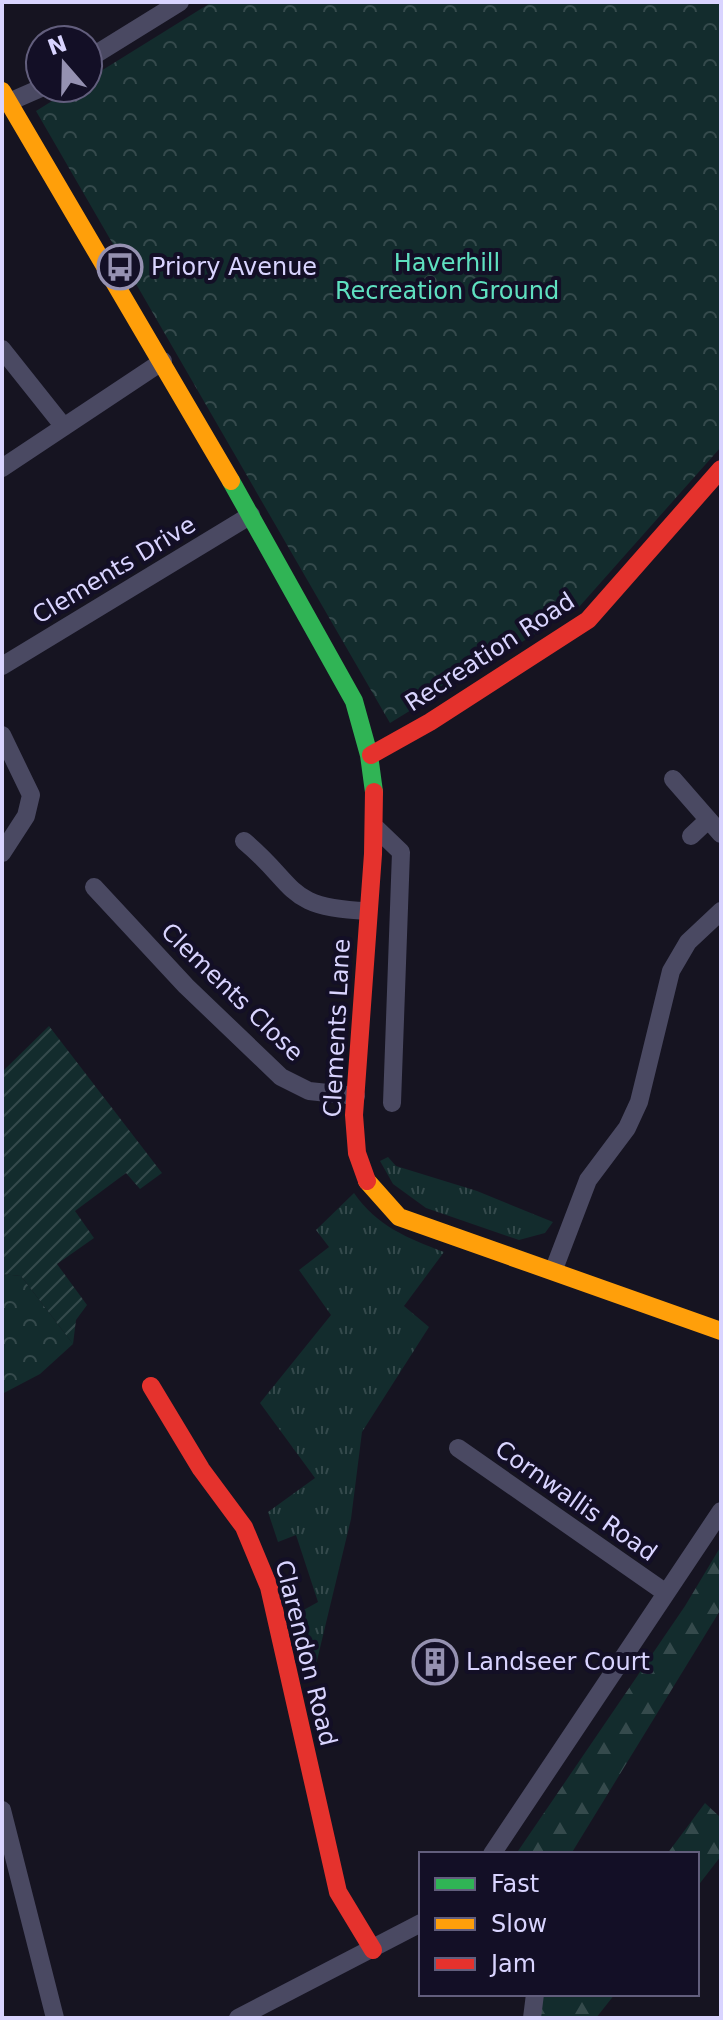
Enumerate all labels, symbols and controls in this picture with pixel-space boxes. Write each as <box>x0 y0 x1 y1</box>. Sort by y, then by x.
north arrow <box>24 24 104 104</box>
text: N <box>44 31 70 61</box>
bus stop icon: Priory Avenue <box>96 243 144 291</box>
park label: Haverhill Recreation Ground <box>335 249 559 305</box>
place label: Priory Avenue <box>151 253 317 281</box>
street label: Clements Drive <box>27 510 201 630</box>
street label: Recreation Road <box>400 587 580 717</box>
street label: Clements Close <box>155 917 309 1067</box>
street label: Clements Lane <box>318 938 356 1118</box>
street label: Cornwallis Road <box>490 1435 662 1567</box>
street label: Clarendon Road <box>269 1557 343 1749</box>
building icon: Landseer Court <box>411 1638 459 1686</box>
place label: Landseer Court <box>466 1648 650 1676</box>
legend <box>419 1852 699 1996</box>
text: Fast <box>491 1870 539 1898</box>
text: Slow <box>491 1910 547 1938</box>
text: Jam <box>489 1950 536 1978</box>

